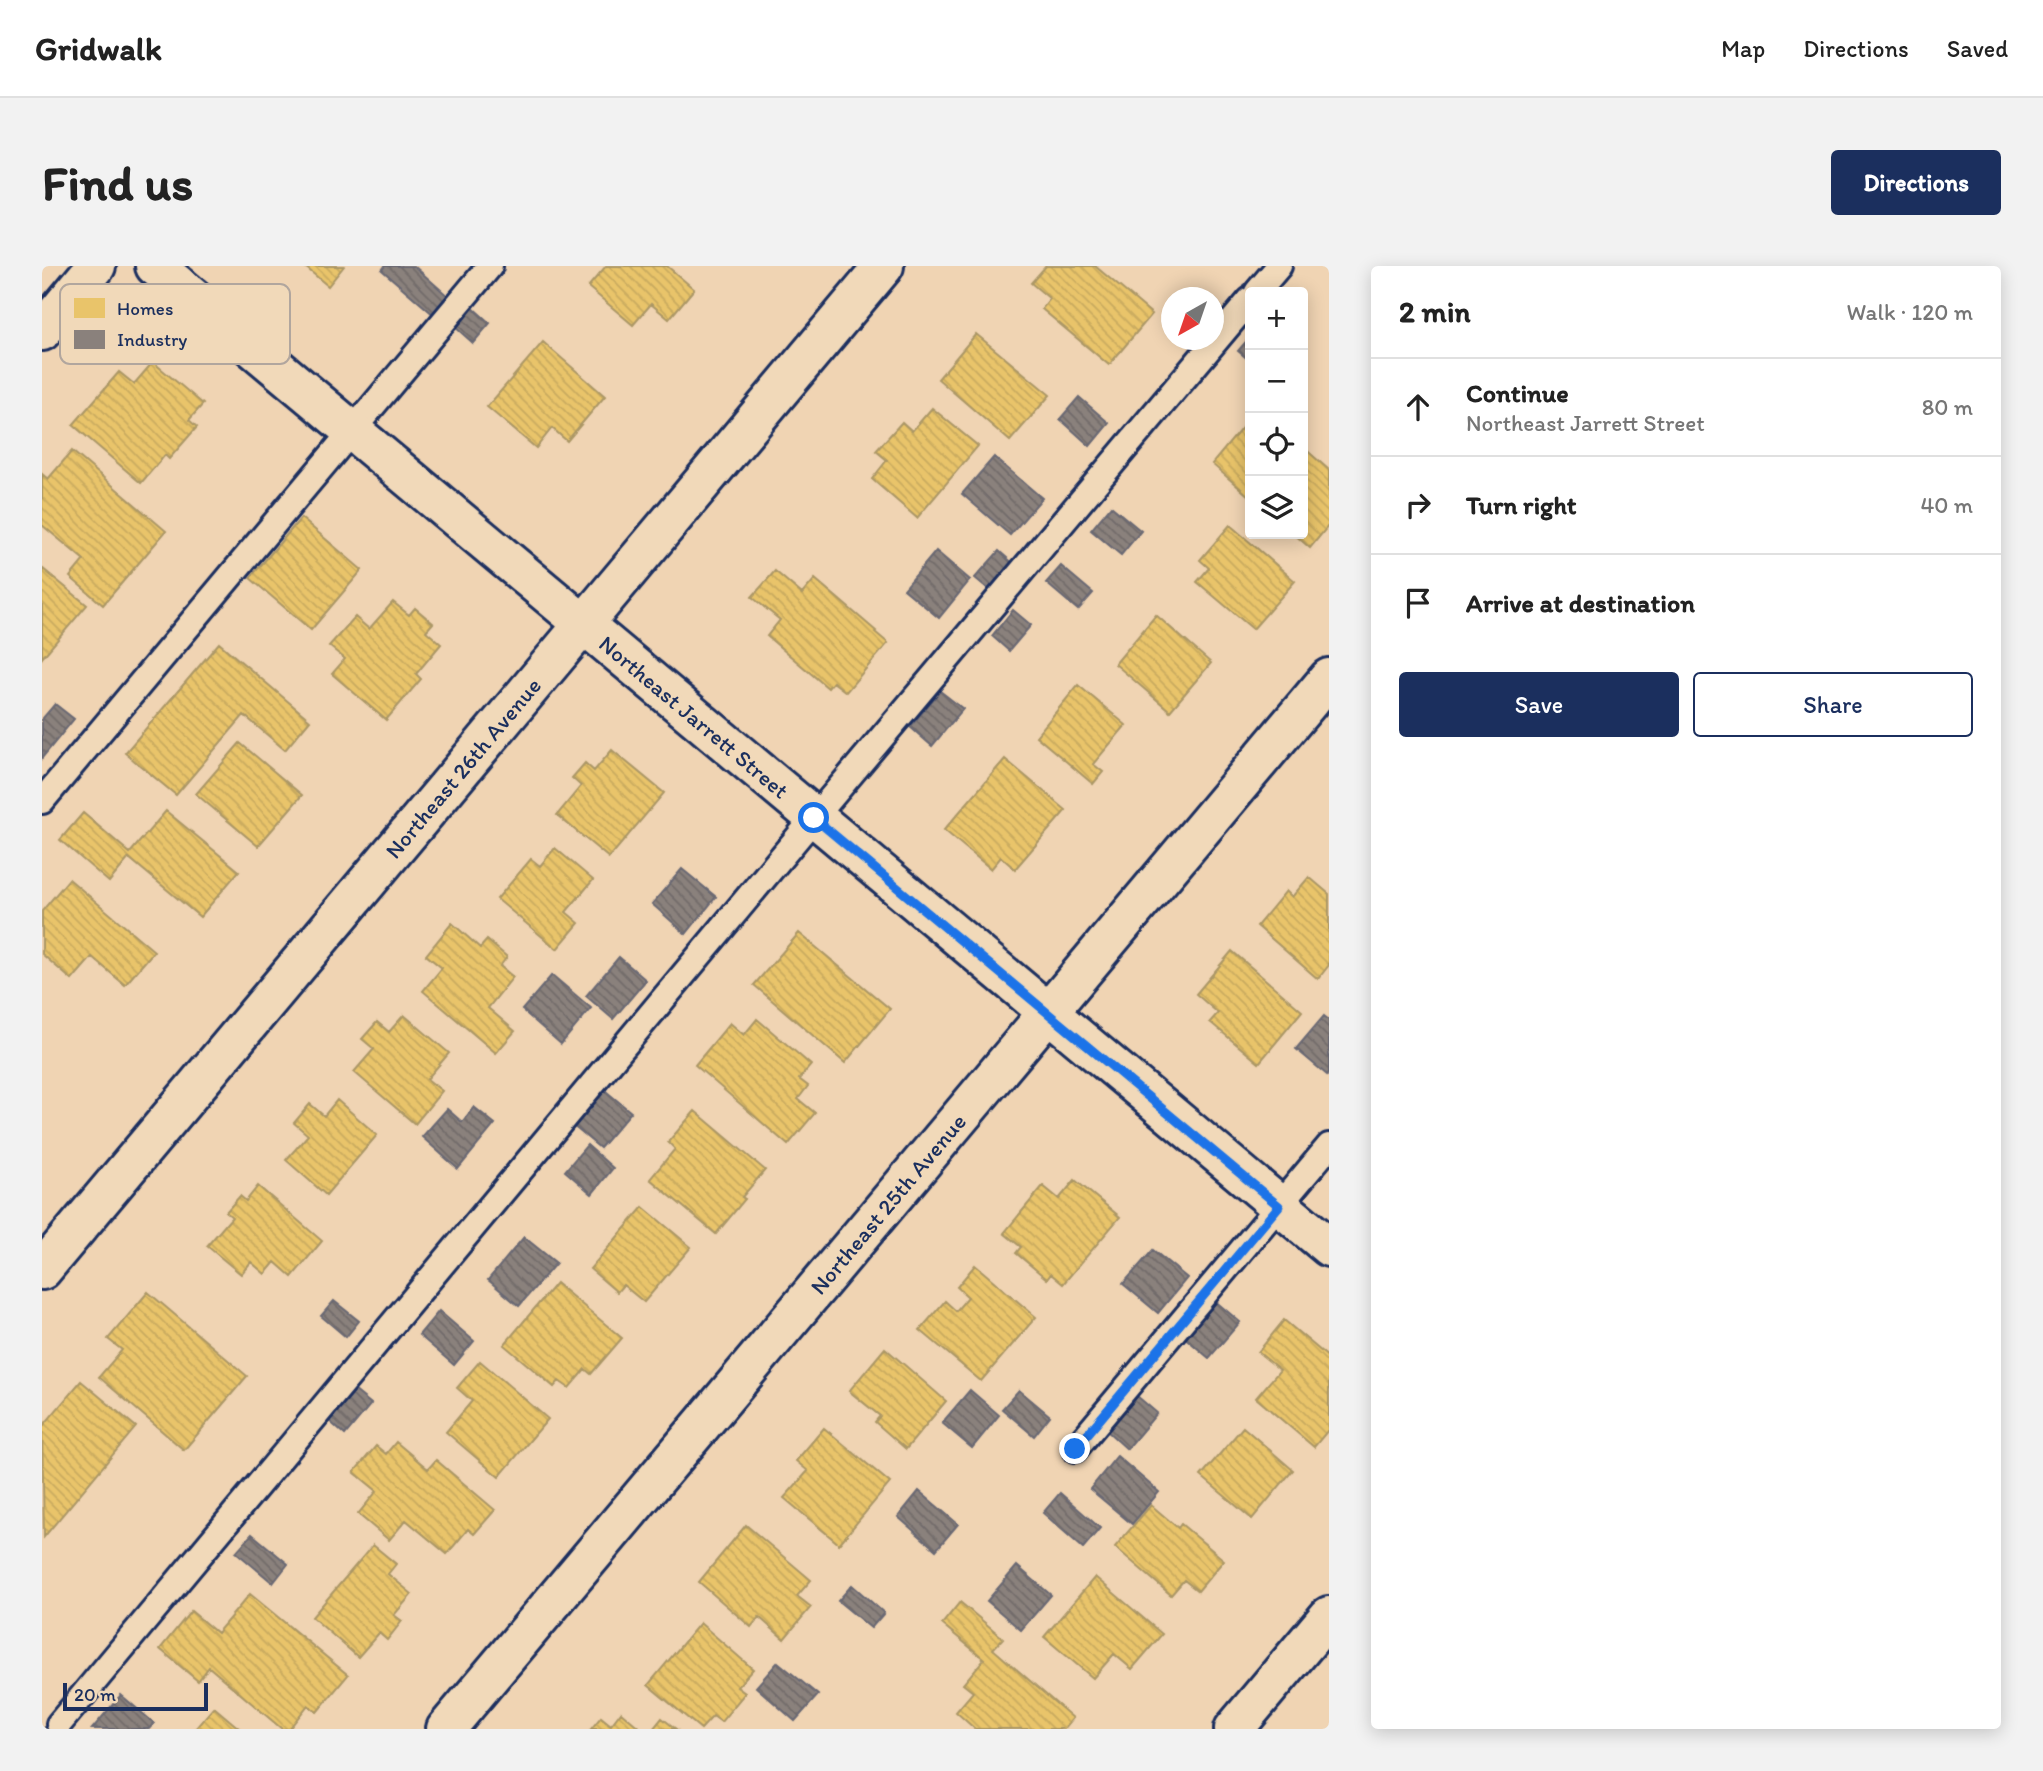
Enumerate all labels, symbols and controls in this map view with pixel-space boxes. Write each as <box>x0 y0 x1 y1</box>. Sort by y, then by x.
text: Gridwalk <box>35 29 162 68</box>
text: Map <box>1721 34 1765 63</box>
text: Directions <box>1803 34 1909 63</box>
text: Saved <box>1947 34 2008 63</box>
button: Directions <box>1831 150 2001 215</box>
text: Find us <box>42 153 193 212</box>
legend <box>60 284 290 364</box>
north arrow <box>1161 287 1224 350</box>
map controls <box>1245 287 1308 539</box>
button: + <box>1245 287 1308 350</box>
text: 2 min <box>1399 293 1470 330</box>
text: Homes <box>117 297 173 320</box>
text: Walk · 120 m <box>1847 298 1973 326</box>
text: Industry <box>117 328 187 351</box>
button: − <box>1245 350 1308 413</box>
text: Continue <box>1466 377 1569 409</box>
icon: ahead <box>1399 388 1437 426</box>
text: 80 m <box>1922 393 1973 421</box>
text: Northeast Jarrett Street <box>1466 409 1705 437</box>
button: locate <box>1245 413 1308 476</box>
button: layers <box>1245 476 1308 539</box>
icon: right <box>1399 486 1437 524</box>
text: Turn right <box>1466 489 1577 521</box>
text: 40 m <box>1920 491 1973 519</box>
icon: arrive <box>1399 584 1437 622</box>
text: Arrive at destination <box>1466 587 1695 619</box>
street label: Northeast Jarrett Street <box>593 629 795 805</box>
street label: Northeast 26th Avenue <box>379 672 547 864</box>
button: Save <box>1399 672 1679 737</box>
button: Share <box>1693 672 1973 737</box>
route start <box>798 802 829 833</box>
street label: Northeast 25th Avenue <box>804 1108 972 1300</box>
route end <box>1059 1433 1090 1464</box>
scale bar <box>63 1680 208 1712</box>
text: 20 m <box>74 1683 116 1706</box>

